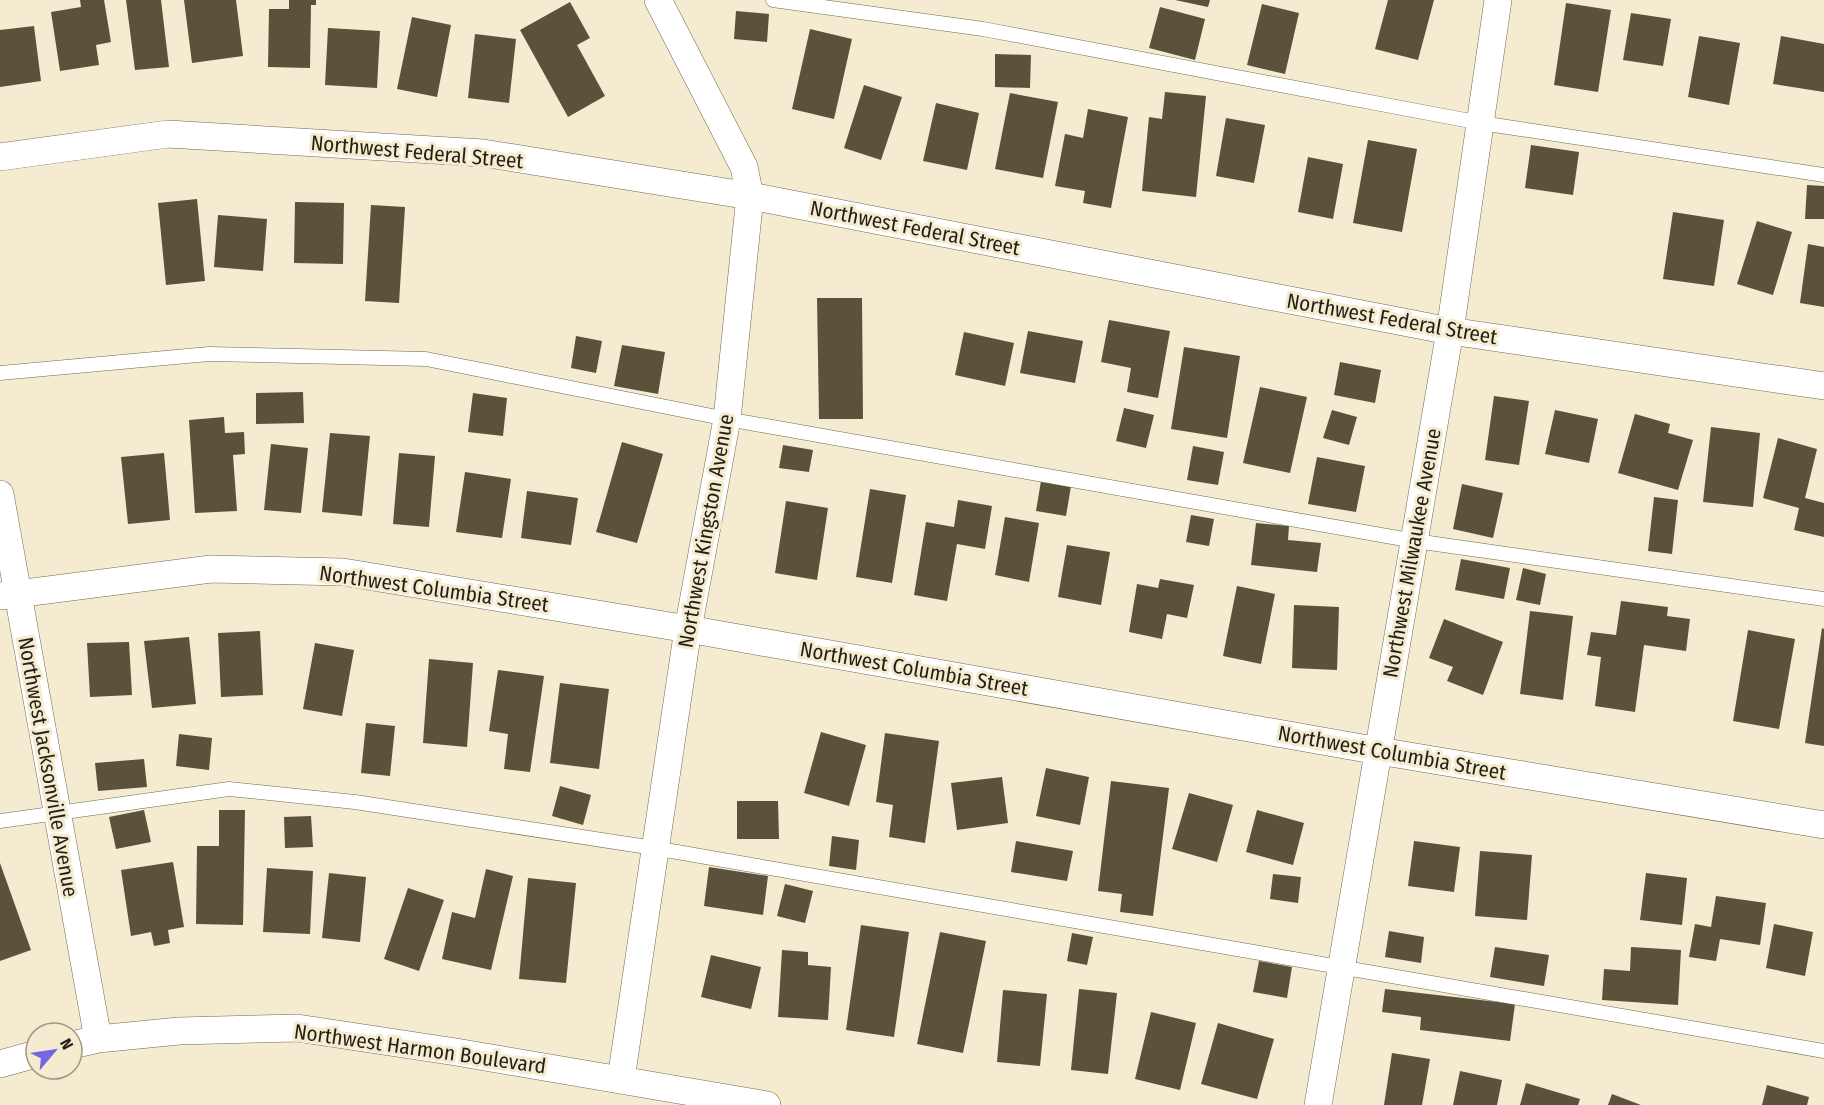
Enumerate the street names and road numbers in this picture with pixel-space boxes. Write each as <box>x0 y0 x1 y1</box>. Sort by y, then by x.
street label: Northwest Federal Street <box>310 130 525 174</box>
street label: Northwest Federal Street <box>808 195 1022 261</box>
street label: Northwest Federal Street <box>1285 288 1499 350</box>
street label: Northwest Kingston Avenue <box>673 412 739 650</box>
street label: Northwest Milwaukee Avenue <box>1377 426 1447 680</box>
street label: Northwest Columbia Street <box>318 560 550 618</box>
street label: Northwest Jacksonville Avenue <box>12 635 84 899</box>
street label: Northwest Columbia Street <box>798 636 1030 702</box>
street label: Northwest Columbia Street <box>1276 720 1508 786</box>
street label: Northwest Harmon Boulevard <box>292 1018 548 1080</box>

